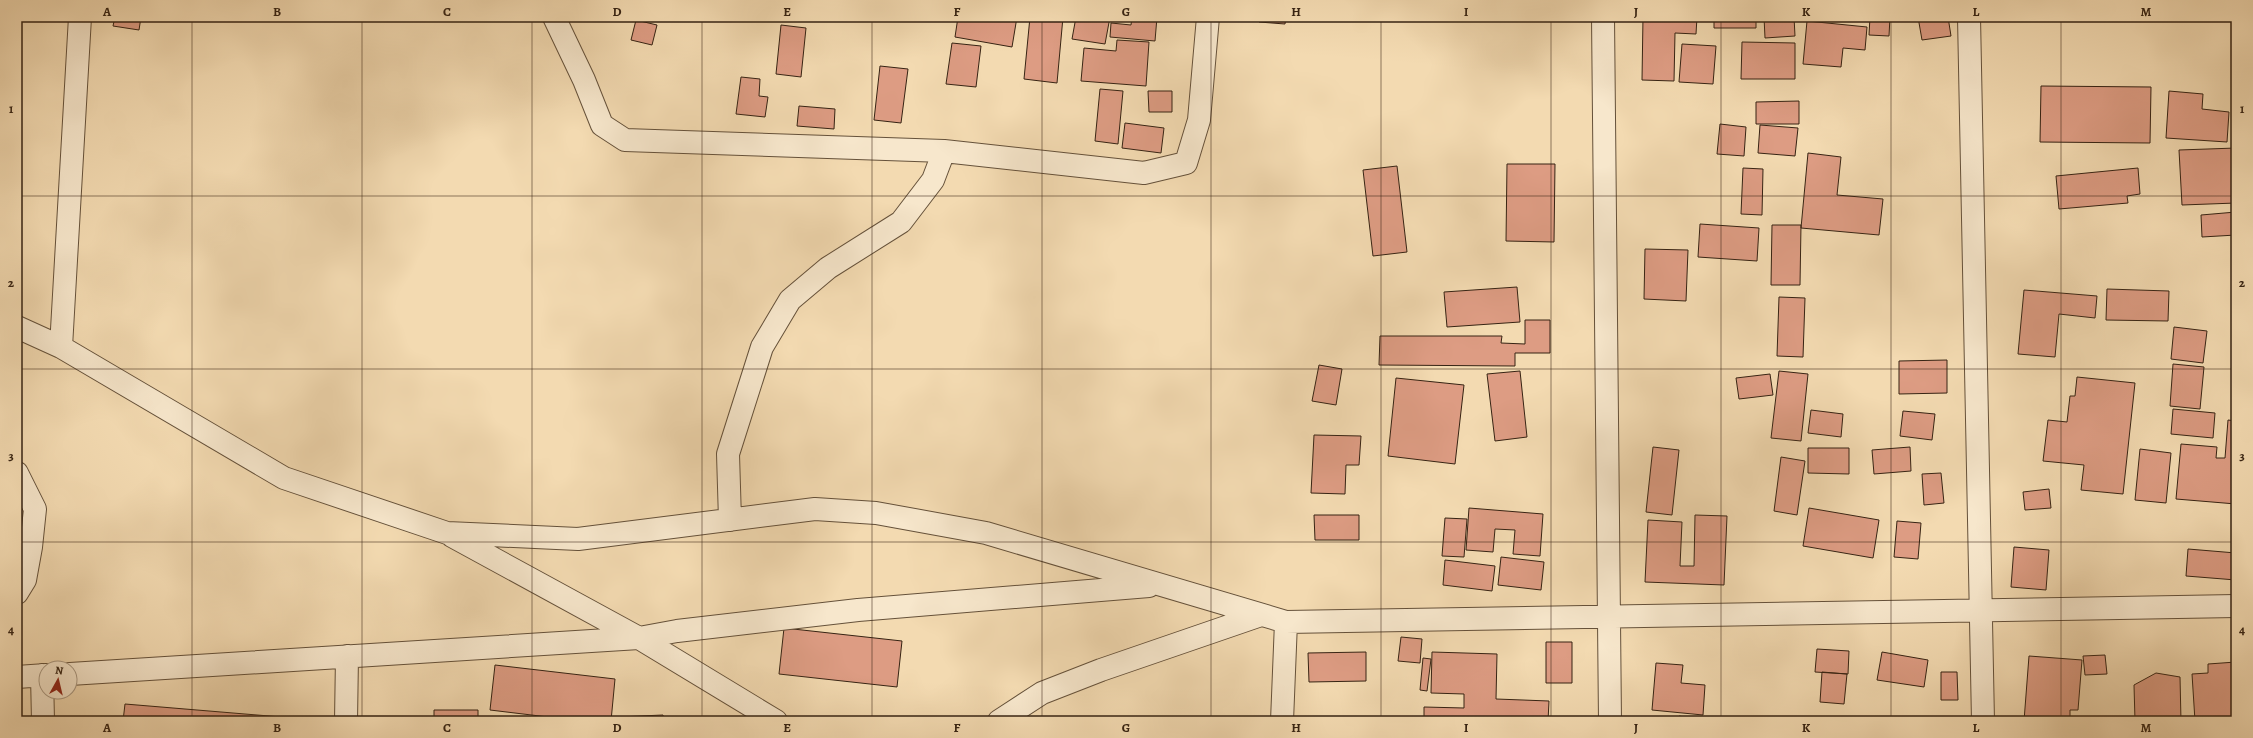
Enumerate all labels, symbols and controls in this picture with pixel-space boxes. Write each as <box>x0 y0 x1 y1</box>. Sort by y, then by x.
text: A <box>102 3 112 20</box>
text: B <box>273 3 281 20</box>
text: C <box>443 3 451 20</box>
text: D <box>612 3 622 20</box>
text: E <box>783 3 791 20</box>
text: F <box>954 3 961 20</box>
text: G <box>1122 3 1130 20</box>
text: H <box>1291 3 1301 20</box>
text: I <box>1464 3 1469 20</box>
text: J <box>1634 3 1638 20</box>
text: K <box>1802 3 1811 20</box>
text: L <box>1973 3 1980 20</box>
text: M <box>2141 3 2152 20</box>
text: 1 <box>9 100 14 117</box>
text: 1 <box>2240 100 2245 117</box>
text: 2 <box>8 274 15 291</box>
text: 2 <box>2239 274 2246 291</box>
text: 3 <box>8 447 14 464</box>
text: 3 <box>2239 447 2245 464</box>
text: 4 <box>8 621 14 638</box>
text: 4 <box>2239 621 2245 638</box>
north arrow <box>38 660 78 700</box>
text: N <box>54 663 64 679</box>
text: A <box>102 719 112 736</box>
text: B <box>273 719 281 736</box>
text: C <box>443 719 451 736</box>
text: D <box>612 719 622 736</box>
text: E <box>783 719 791 736</box>
text: F <box>954 719 961 736</box>
text: G <box>1122 719 1130 736</box>
text: H <box>1291 719 1301 736</box>
text: I <box>1464 719 1469 736</box>
text: J <box>1634 719 1638 736</box>
text: K <box>1802 719 1811 736</box>
text: L <box>1973 719 1980 736</box>
text: M <box>2141 719 2152 736</box>

